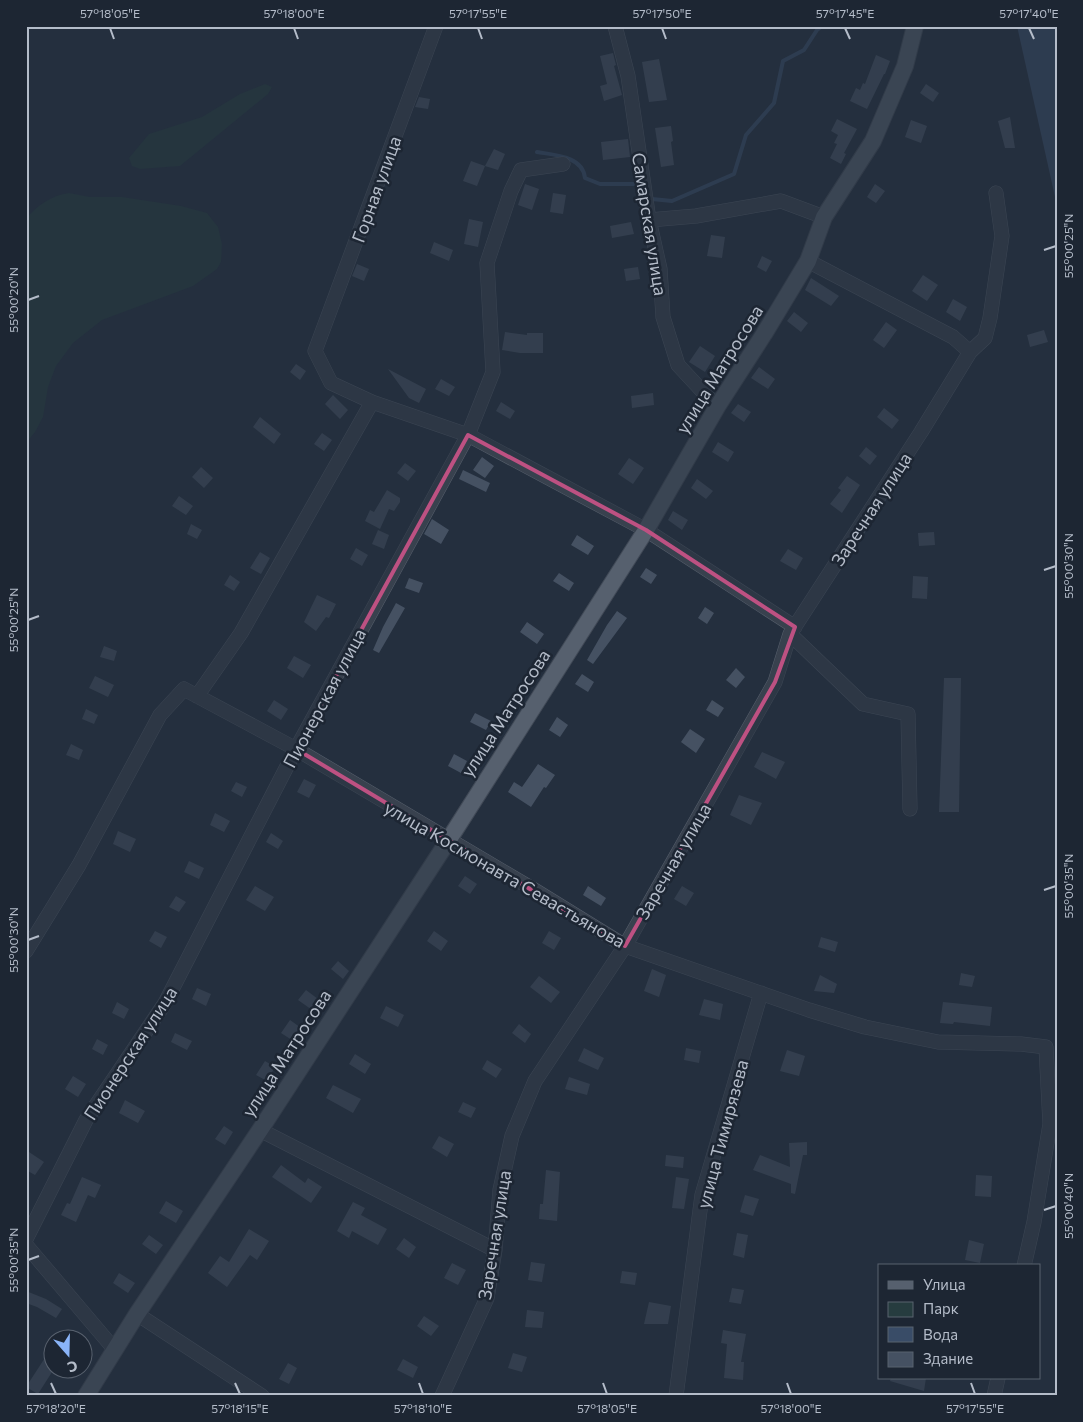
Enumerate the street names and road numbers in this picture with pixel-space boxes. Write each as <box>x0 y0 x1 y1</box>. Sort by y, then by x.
street label: Горная улица <box>347 133 405 245</box>
street label: Самарская улица <box>628 151 672 297</box>
street label: улица Матросова <box>671 301 767 437</box>
street label: Заречная улица <box>826 448 916 570</box>
street label: Пионерская улица <box>278 624 370 772</box>
street label: улица Матросова <box>456 645 554 781</box>
street label: улица Космонавта Севастьянова <box>381 796 629 952</box>
street label: Заречная улица <box>631 799 715 923</box>
street label: Пионерская улица <box>79 982 181 1124</box>
street label: улица Матросова <box>237 985 335 1121</box>
street label: улица Тимирязева <box>692 1057 752 1211</box>
street label: Заречная улица <box>473 1169 515 1301</box>

